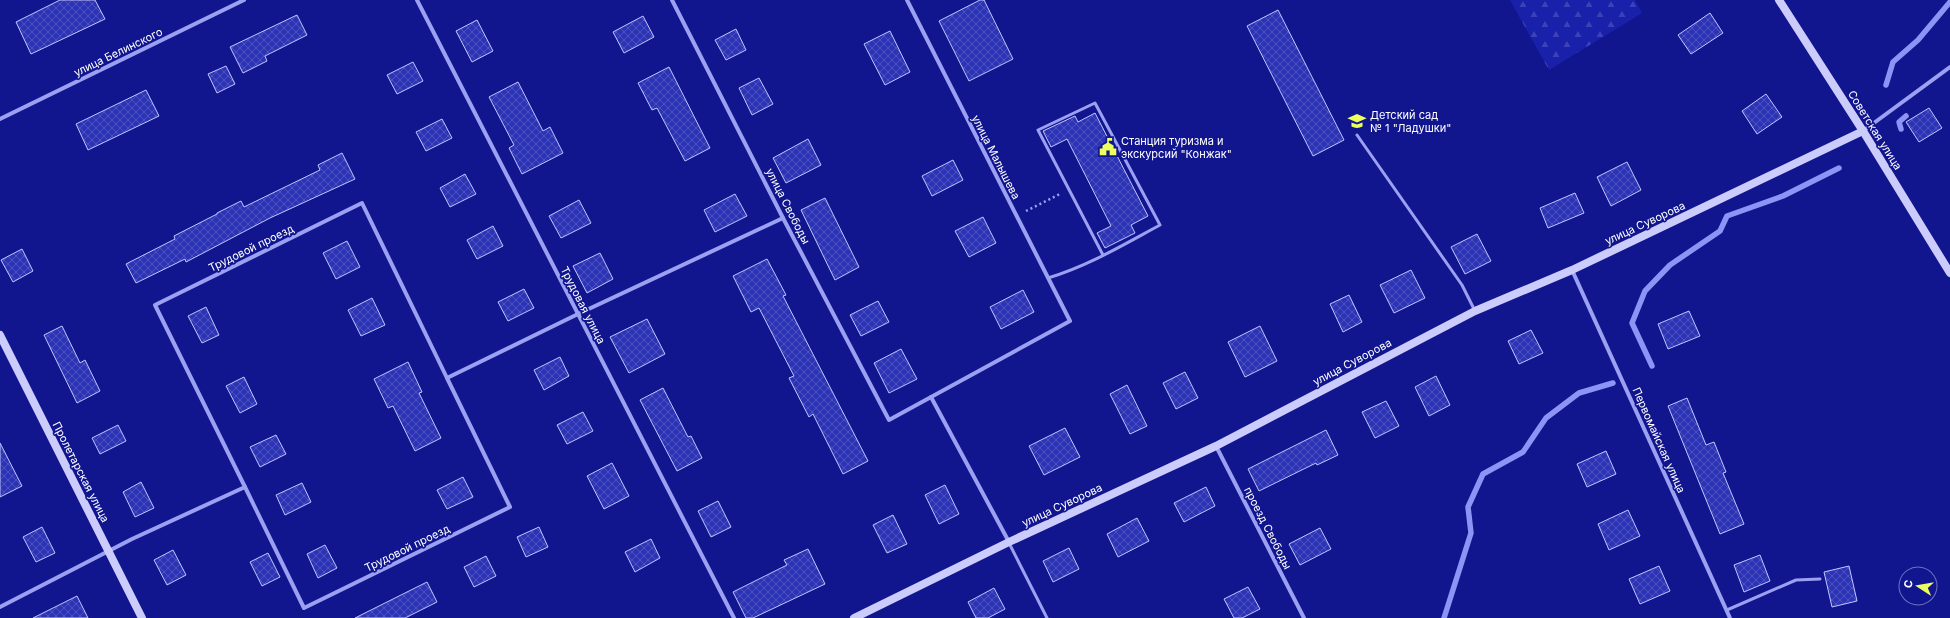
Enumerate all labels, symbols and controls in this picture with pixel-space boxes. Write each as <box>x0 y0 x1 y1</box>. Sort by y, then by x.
street label: улица Белинского <box>71 24 165 80</box>
street label: Советская улица <box>1845 88 1905 172</box>
place label: Детский сад № 1 "Ладушки" <box>1370 108 1451 135</box>
school or university icon: Детский сад № 1 "Ладушки" <box>1347 111 1367 131</box>
street label: улица Малышева <box>969 113 1023 201</box>
place label: Станция туризма и экскурсий "Конжак" <box>1121 134 1232 161</box>
public building icon: Станция туризма и экскурсий "Конжак" <box>1098 137 1118 157</box>
street label: улица Свободы <box>763 166 813 246</box>
street label: улица Суворова <box>1603 198 1687 248</box>
street label: Трудовой проезд <box>206 221 296 275</box>
street label: Трудовая улица <box>557 264 609 346</box>
street label: улица Суворова <box>1310 335 1394 389</box>
street label: Первомайская улица <box>1629 385 1689 495</box>
street label: Пролетарская улица <box>50 419 112 525</box>
street label: улица Суворова <box>1020 480 1104 530</box>
street label: проезд Свободы <box>1241 484 1295 572</box>
street label: Трудовой проезд <box>362 521 452 575</box>
north arrow <box>1898 566 1938 606</box>
text: С <box>1901 578 1916 589</box>

